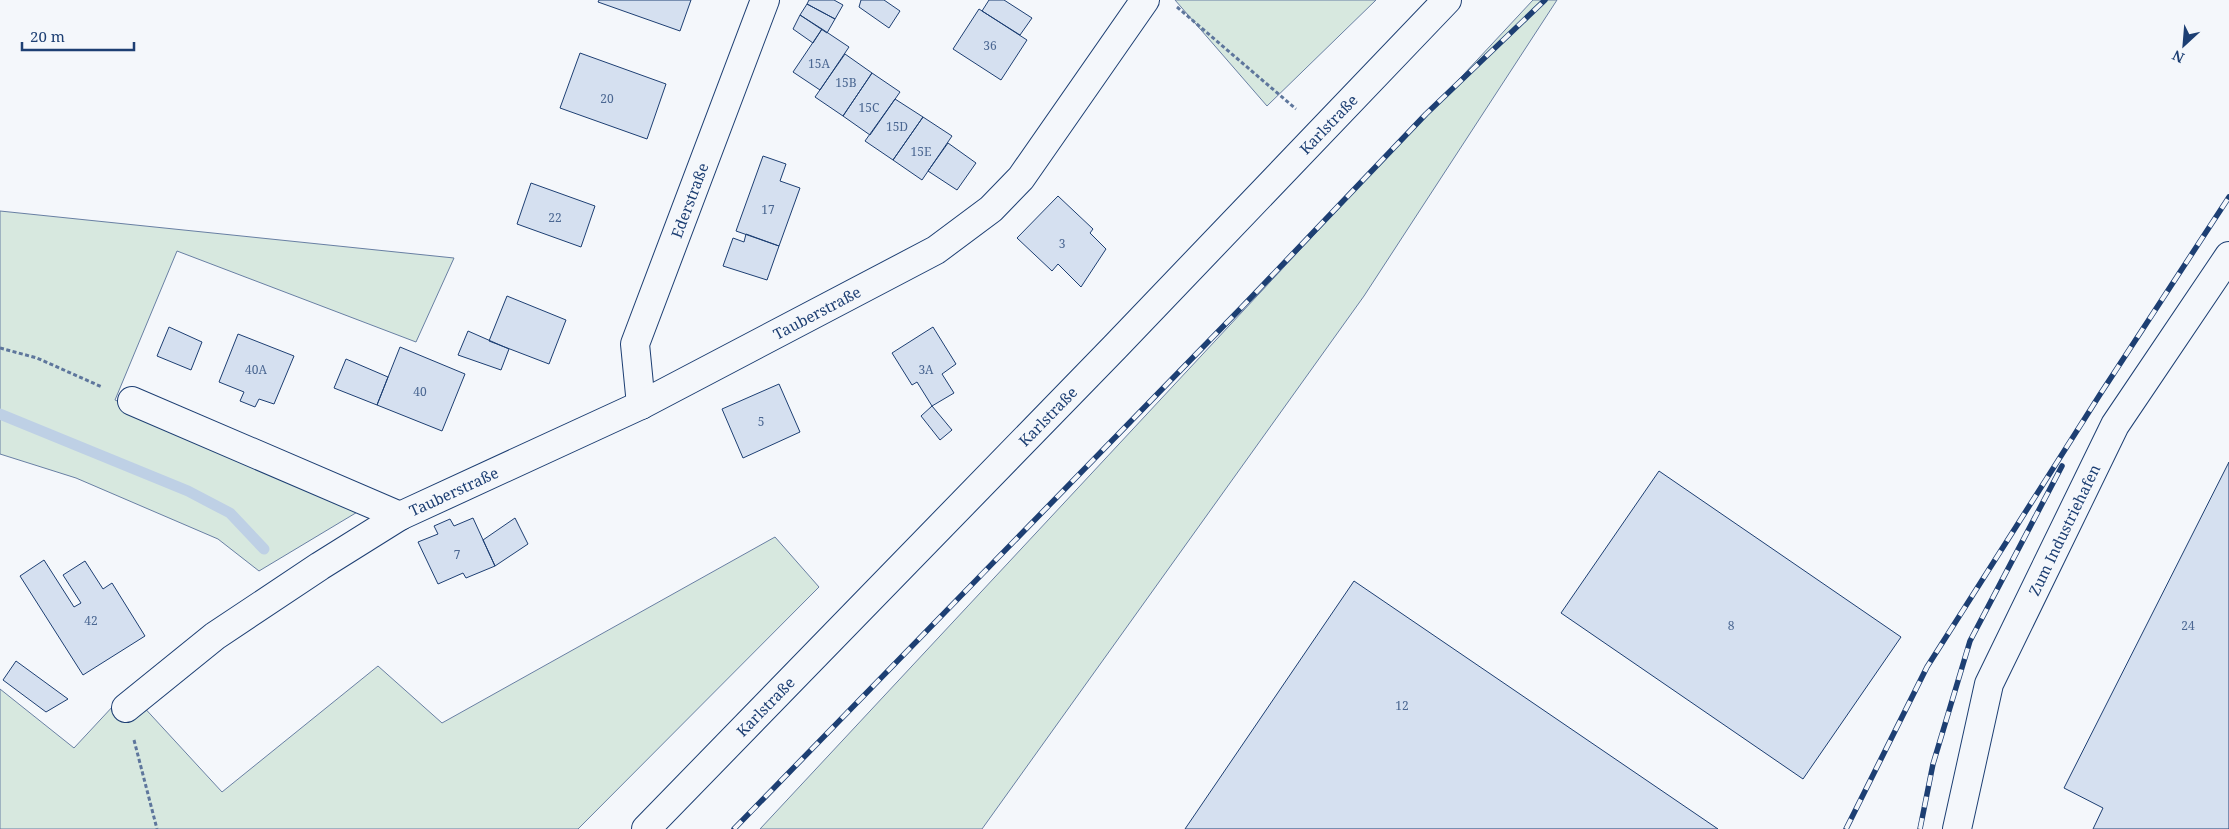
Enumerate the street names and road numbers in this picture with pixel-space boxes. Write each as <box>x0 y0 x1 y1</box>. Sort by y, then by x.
street label: Karlstraße <box>1295 90 1362 158</box>
street label: Ederstraße <box>666 160 713 241</box>
street label: Tauberstraße <box>770 281 864 344</box>
street label: Karlstraße <box>1014 382 1081 450</box>
street label: Zum Industriehafen <box>2024 461 2105 599</box>
street label: Tauberstraße <box>406 462 501 521</box>
street label: Karlstraße <box>732 672 799 741</box>

